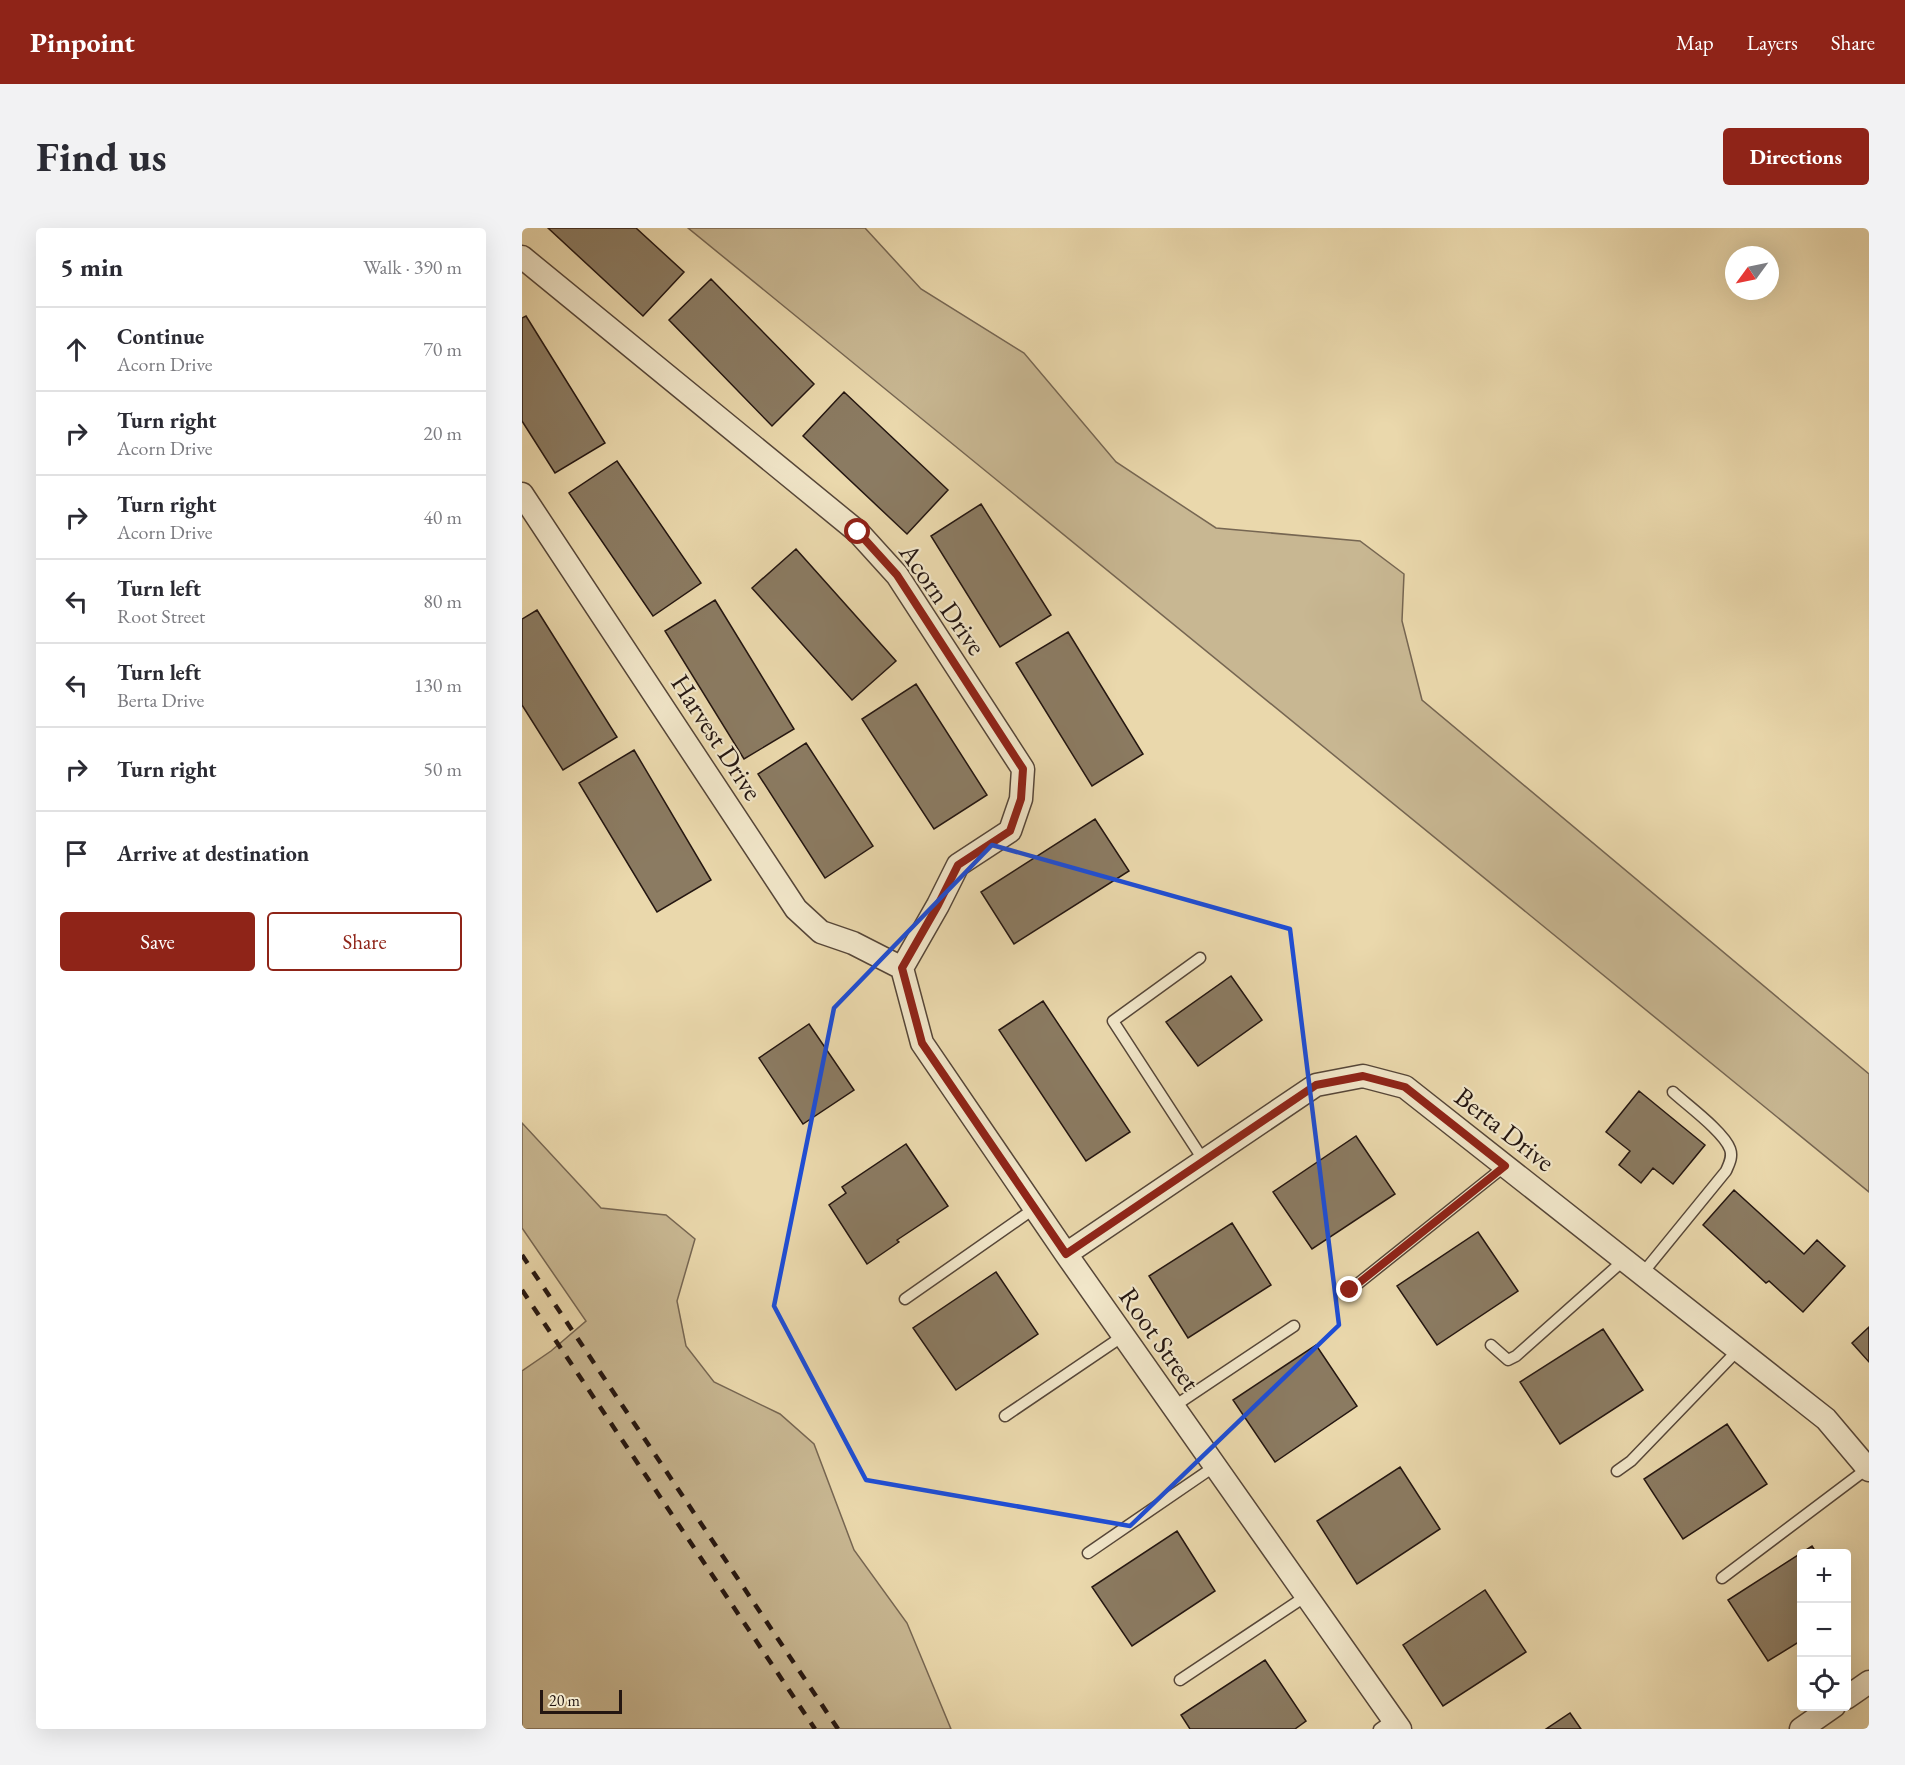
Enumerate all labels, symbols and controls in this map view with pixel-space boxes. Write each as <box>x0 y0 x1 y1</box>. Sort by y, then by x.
text: Pinpoint <box>30 24 135 60</box>
text: Map <box>1676 29 1714 56</box>
text: Layers <box>1747 29 1798 56</box>
text: Share <box>1831 29 1875 56</box>
button: Directions <box>1723 128 1869 185</box>
text: Find us <box>36 129 167 184</box>
north arrow <box>1725 246 1779 300</box>
text: 5 min <box>60 250 123 284</box>
text: Walk · 390 m <box>363 254 462 280</box>
text: Continue <box>117 322 204 351</box>
icon: ahead <box>60 333 93 366</box>
text: 70 m <box>423 336 462 362</box>
text: Acorn Drive <box>117 351 212 377</box>
text: Turn right <box>117 406 216 435</box>
icon: right <box>60 417 93 450</box>
text: 20 m <box>423 420 462 446</box>
text: Acorn Drive <box>117 435 212 461</box>
text: Turn right <box>117 490 216 519</box>
icon: right <box>60 501 93 534</box>
text: 40 m <box>423 504 462 530</box>
route start <box>844 518 870 544</box>
text: Acorn Drive <box>117 519 212 545</box>
street label: Acorn Drive <box>891 535 994 662</box>
text: Turn left <box>117 574 201 603</box>
icon: left <box>60 585 93 618</box>
text: 80 m <box>423 588 462 614</box>
text: Root Street <box>117 603 205 629</box>
text: Turn left <box>117 658 201 687</box>
street label: Harvest Drive <box>663 667 771 807</box>
icon: left <box>60 669 93 702</box>
text: 130 m <box>414 672 462 698</box>
text: Berta Drive <box>117 687 204 713</box>
icon: right <box>60 753 93 786</box>
text: Turn right <box>117 755 216 784</box>
text: 50 m <box>423 756 462 782</box>
icon: arrive <box>60 837 93 870</box>
text: Arrive at destination <box>117 839 309 868</box>
button: Save <box>60 912 255 971</box>
button: Share <box>267 912 462 971</box>
street label: Berta Drive <box>1448 1079 1562 1179</box>
route end <box>1336 1276 1362 1302</box>
street label: Root Street <box>1111 1280 1209 1398</box>
map controls <box>1797 1549 1851 1711</box>
button: + <box>1797 1549 1851 1603</box>
button: − <box>1797 1603 1851 1657</box>
button: locate <box>1797 1657 1851 1711</box>
scale bar <box>540 1687 622 1714</box>
text: 20 m <box>549 1690 580 1711</box>

